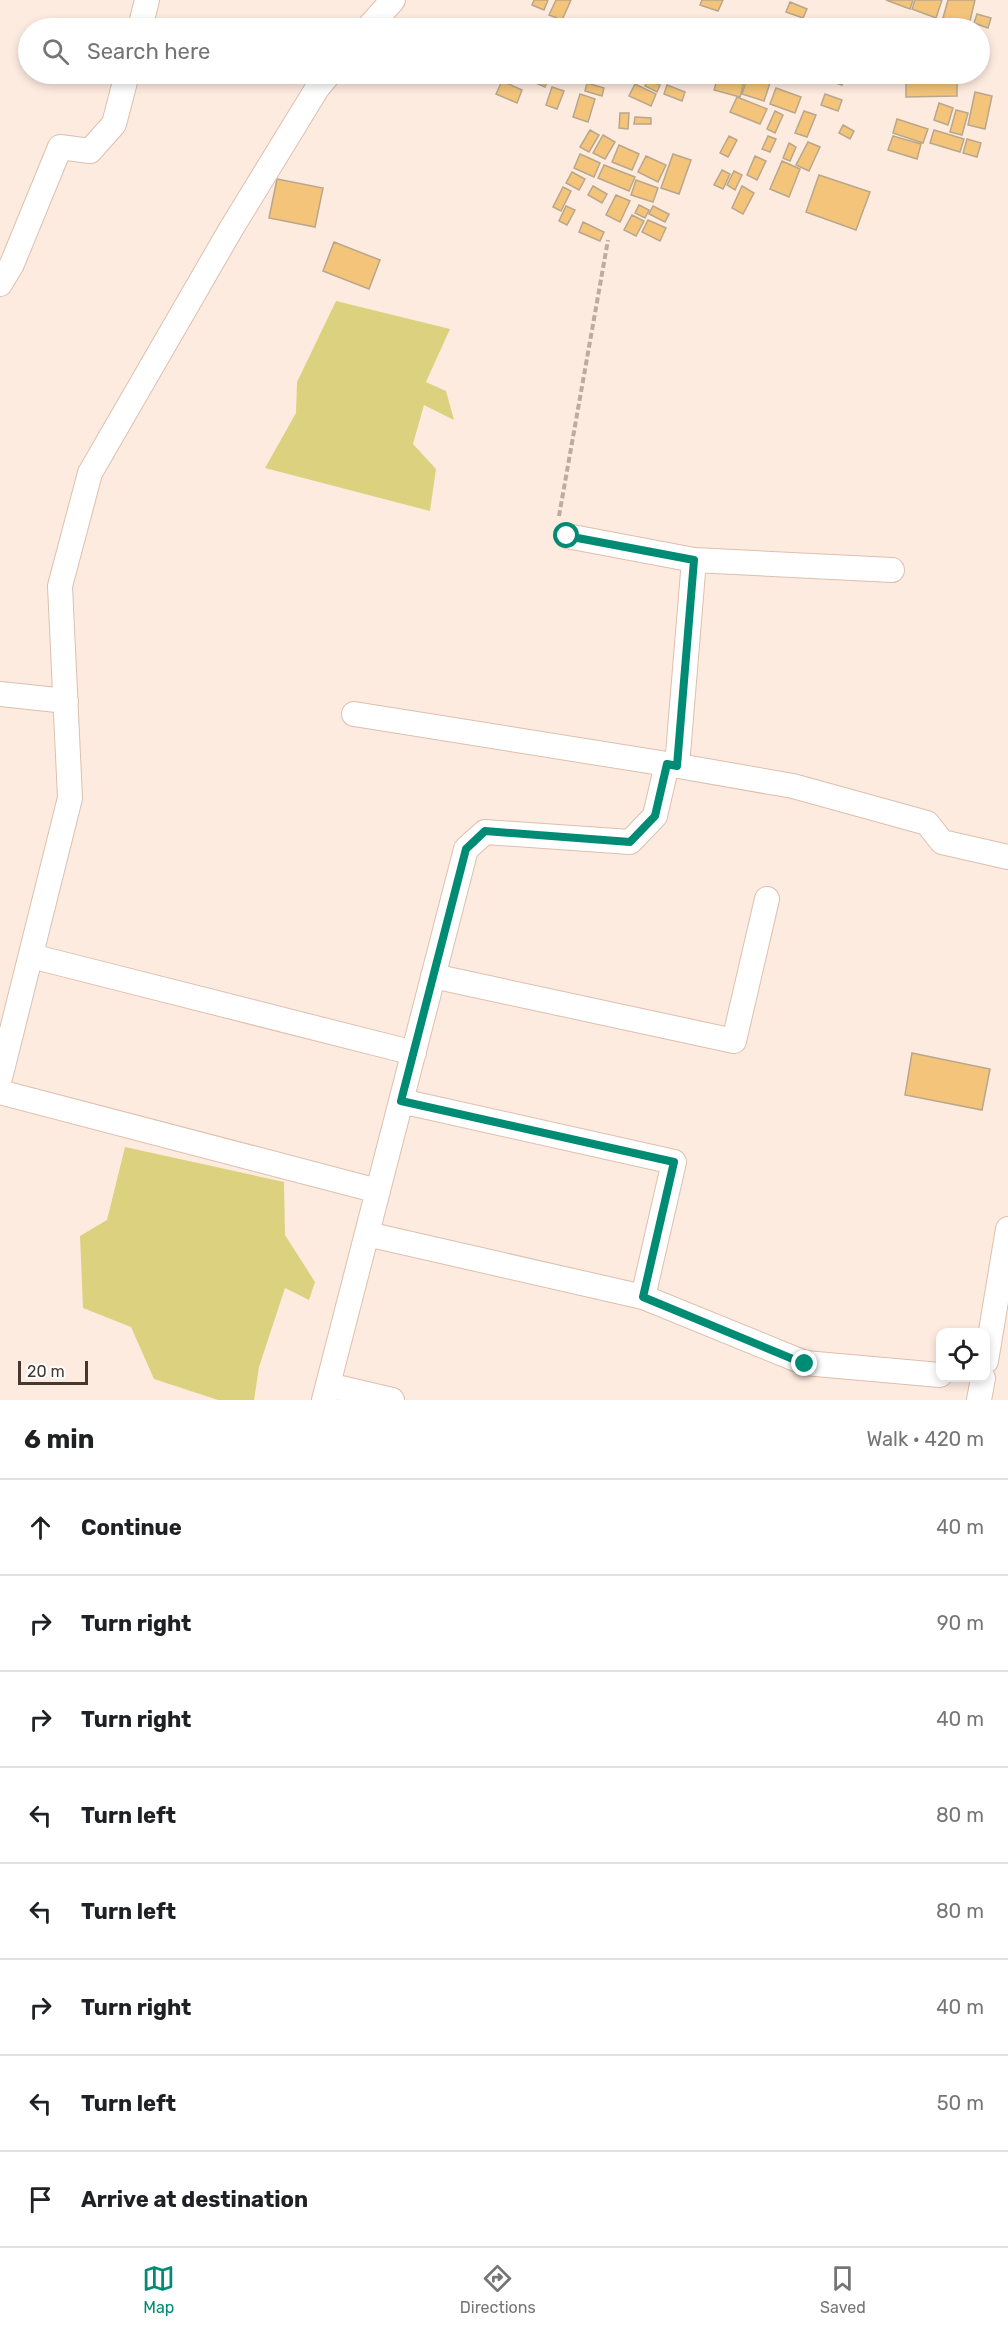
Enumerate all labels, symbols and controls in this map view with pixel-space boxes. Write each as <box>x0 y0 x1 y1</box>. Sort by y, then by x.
search box <box>18 18 990 84</box>
icon: search <box>39 35 72 68</box>
text: Search here <box>87 38 210 65</box>
route start <box>553 522 579 548</box>
map controls <box>936 1328 990 1382</box>
button: locate <box>936 1328 990 1382</box>
route end <box>791 1350 817 1376</box>
scale bar <box>18 1358 88 1386</box>
text: 20 m <box>27 1362 65 1381</box>
text: 6 min <box>24 1424 94 1455</box>
text: Walk · 420 m <box>866 1427 984 1451</box>
icon: ahead <box>24 1511 57 1544</box>
text: Continue <box>81 1514 182 1541</box>
text: 40 m <box>936 1515 984 1539</box>
icon: right <box>24 1607 57 1640</box>
text: Turn right <box>81 1610 191 1637</box>
text: 90 m <box>937 1611 984 1635</box>
icon: right <box>24 1703 57 1736</box>
text: Turn right <box>81 1706 191 1733</box>
text: 40 m <box>936 1707 984 1731</box>
icon: left <box>24 1799 57 1832</box>
text: Turn left <box>81 1802 176 1829</box>
text: 80 m <box>936 1803 984 1827</box>
icon: left <box>24 1895 57 1928</box>
text: Turn left <box>81 1898 176 1925</box>
text: 80 m <box>936 1899 984 1923</box>
icon: right <box>24 1991 57 2024</box>
text: Turn right <box>81 1994 191 2021</box>
text: 40 m <box>936 1995 984 2019</box>
icon: left <box>24 2087 57 2120</box>
text: Turn left <box>81 2090 176 2117</box>
text: 50 m <box>937 2091 984 2115</box>
icon: arrive <box>24 2183 57 2216</box>
text: Arrive at destination <box>81 2186 308 2213</box>
tab: Map <box>142 2262 175 2317</box>
tab: Directions <box>460 2262 536 2317</box>
tab: Saved <box>820 2262 866 2317</box>

